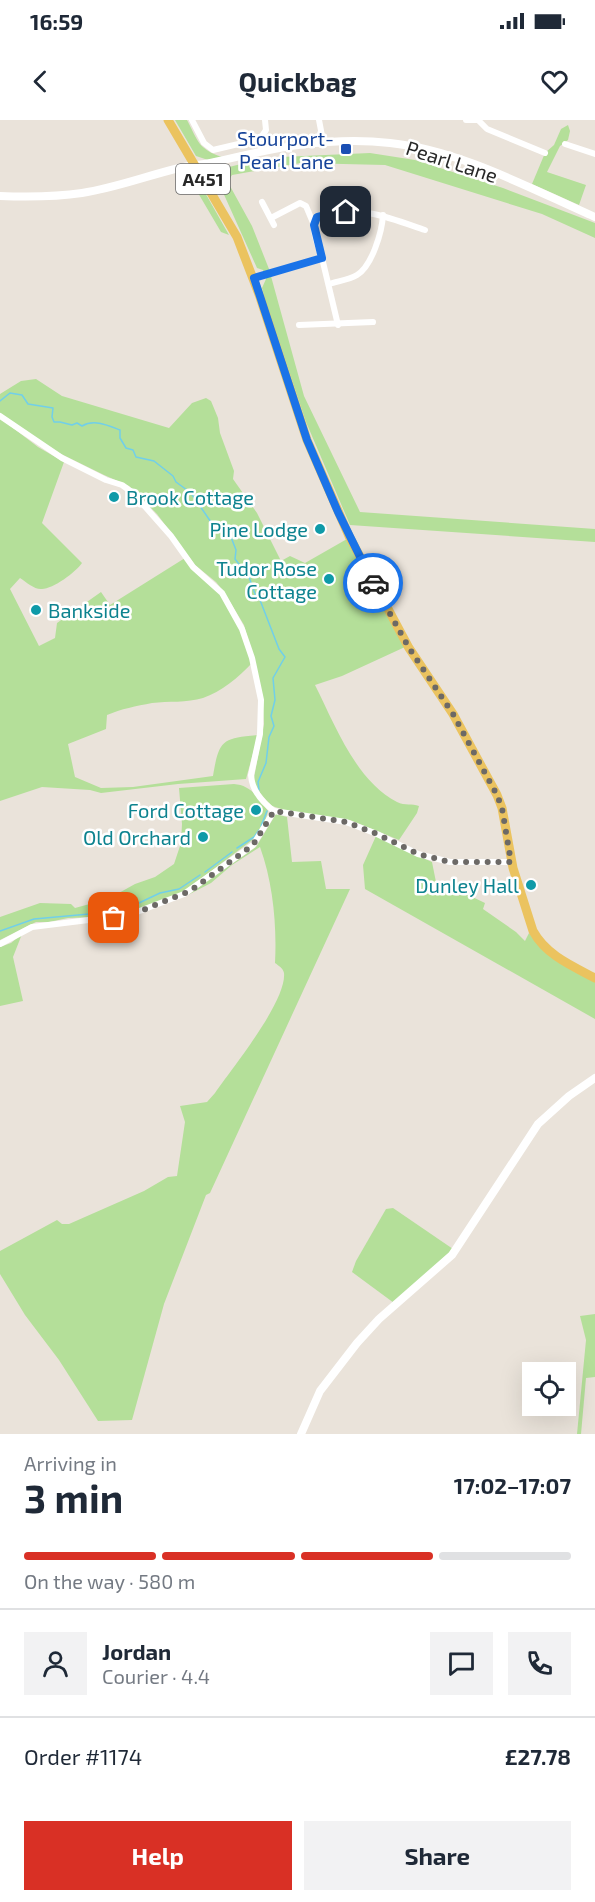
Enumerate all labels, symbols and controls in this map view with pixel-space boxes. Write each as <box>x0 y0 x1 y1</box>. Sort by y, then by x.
text: 16:59 <box>30 8 83 34</box>
icon: back <box>24 65 57 98</box>
text: Quickbag <box>239 65 357 97</box>
icon: heart <box>538 65 571 98</box>
place label: Stourport- Pearl Lane <box>237 126 334 173</box>
street label: Pearl Lane <box>403 135 501 187</box>
marker: Stourport- Pearl Lane <box>339 142 353 156</box>
road number: A451 <box>176 164 230 194</box>
pin <box>320 186 371 237</box>
icon: home <box>329 195 362 228</box>
place label: Brook Cottage <box>126 485 254 509</box>
marker: Brook Cottage <box>107 490 121 504</box>
place label: Pine Lodge <box>210 517 308 541</box>
marker: Pine Lodge <box>313 522 327 536</box>
courier <box>343 553 403 613</box>
place label: Tudor Rose Cottage <box>216 556 317 603</box>
icon: car <box>357 567 390 600</box>
marker: Tudor Rose Cottage <box>322 572 336 586</box>
place label: Bankside <box>48 598 131 622</box>
marker: Bankside <box>29 603 43 617</box>
place label: Ford Cottage <box>128 798 244 822</box>
marker: Ford Cottage <box>249 803 263 817</box>
place label: Old Orchard <box>83 825 191 849</box>
marker: Old Orchard <box>196 830 210 844</box>
place label: Dunley Hall <box>415 873 519 897</box>
marker: Dunley Hall <box>524 878 538 892</box>
pin <box>88 892 139 943</box>
icon: bag <box>97 901 130 934</box>
map controls <box>522 1362 576 1416</box>
button: locate <box>522 1362 576 1416</box>
text: Arriving in <box>24 1451 117 1475</box>
text: 17:02–17:07 <box>454 1472 571 1498</box>
text: 3 min <box>24 1474 123 1521</box>
text: On the way · 580 m <box>24 1569 195 1593</box>
button: person <box>24 1632 87 1695</box>
button: chat <box>430 1632 493 1695</box>
button: phone <box>508 1632 571 1695</box>
text: Jordan <box>102 1638 171 1664</box>
text: Courier · 4.4 <box>102 1664 210 1688</box>
text: Order #1174 <box>24 1743 142 1769</box>
text: £27.78 <box>505 1743 571 1769</box>
button: Help <box>24 1821 292 1890</box>
button: Share <box>304 1821 571 1890</box>

